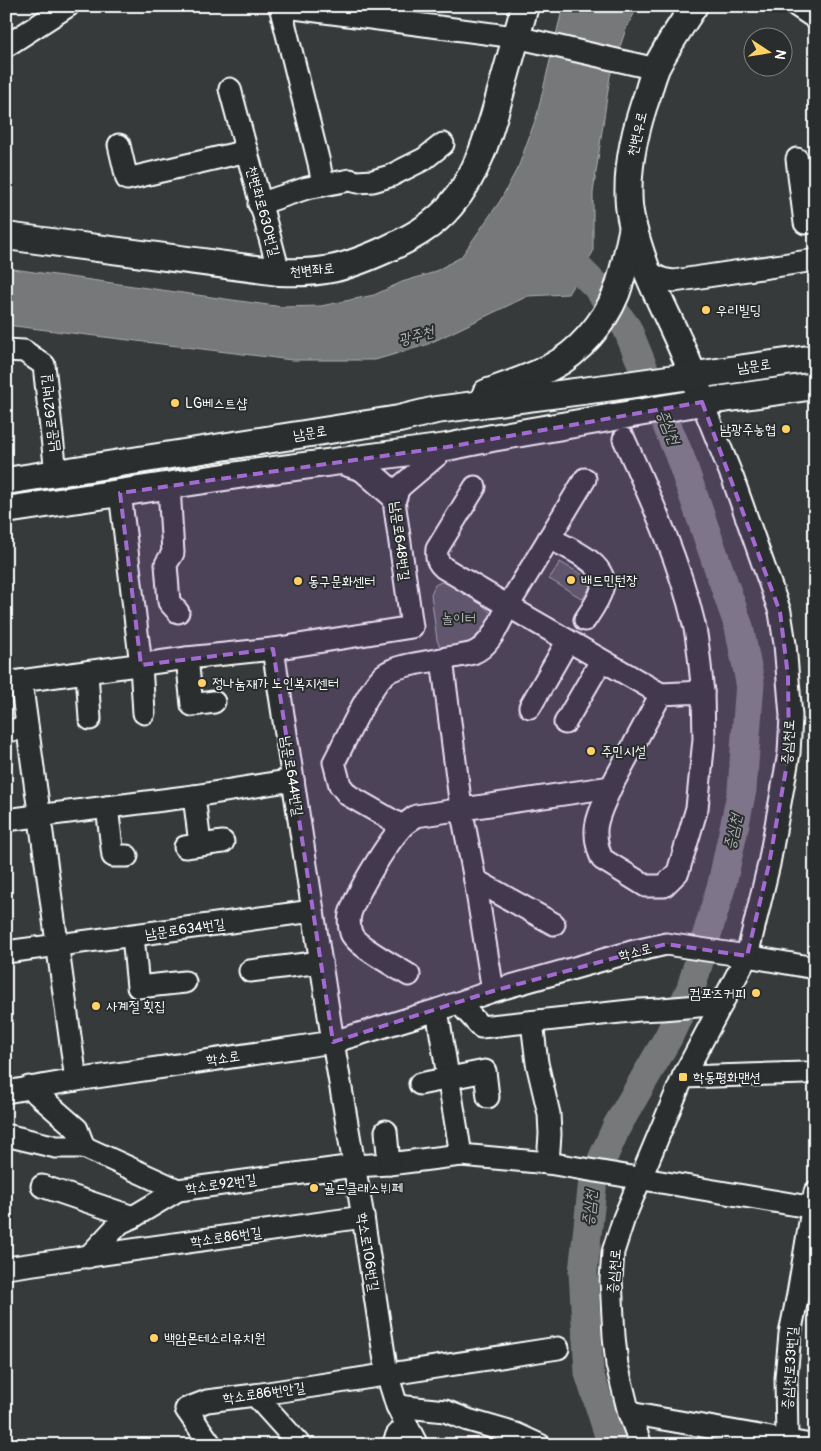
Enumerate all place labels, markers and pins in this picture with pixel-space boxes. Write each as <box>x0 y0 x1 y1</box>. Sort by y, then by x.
place label: 우리빌딩 <box>716 302 761 319</box>
marker: 우리빌딩 <box>700 304 712 316</box>
place label: LG베스트샵 <box>185 395 248 412</box>
marker: LG베스트샵 <box>169 397 181 409</box>
place label: 남광주농협 <box>720 421 776 438</box>
marker: 남광주농협 <box>780 423 792 435</box>
place label: 배드민턴장 <box>581 572 638 589</box>
place label: 동구문화센터 <box>308 573 376 590</box>
marker: 배드민턴장 <box>565 574 577 586</box>
marker: 동구문화센터 <box>292 575 304 587</box>
place label: 정나눔재가 노인복지센터 <box>212 675 339 692</box>
marker: 정나눔재가 노인복지센터 <box>196 677 208 689</box>
place label: 주민시설 <box>601 743 646 760</box>
marker: 주민시설 <box>585 745 597 757</box>
place label: 컴포즈커피 <box>690 985 746 1002</box>
marker: 컴포즈커피 <box>750 987 762 999</box>
place label: 사계절 횟집 <box>106 998 165 1015</box>
marker: 사계절 횟집 <box>90 1000 102 1012</box>
place label: 학동평화맨션 <box>693 1069 761 1086</box>
marker: 학동평화맨션 <box>677 1071 689 1083</box>
place label: 골드클래스뷔페 <box>324 1180 403 1197</box>
marker: 골드클래스뷔페 <box>308 1182 320 1194</box>
place label: 백암몬테소리유치원 <box>164 1330 265 1347</box>
marker: 백암몬테소리유치원 <box>148 1332 160 1344</box>

